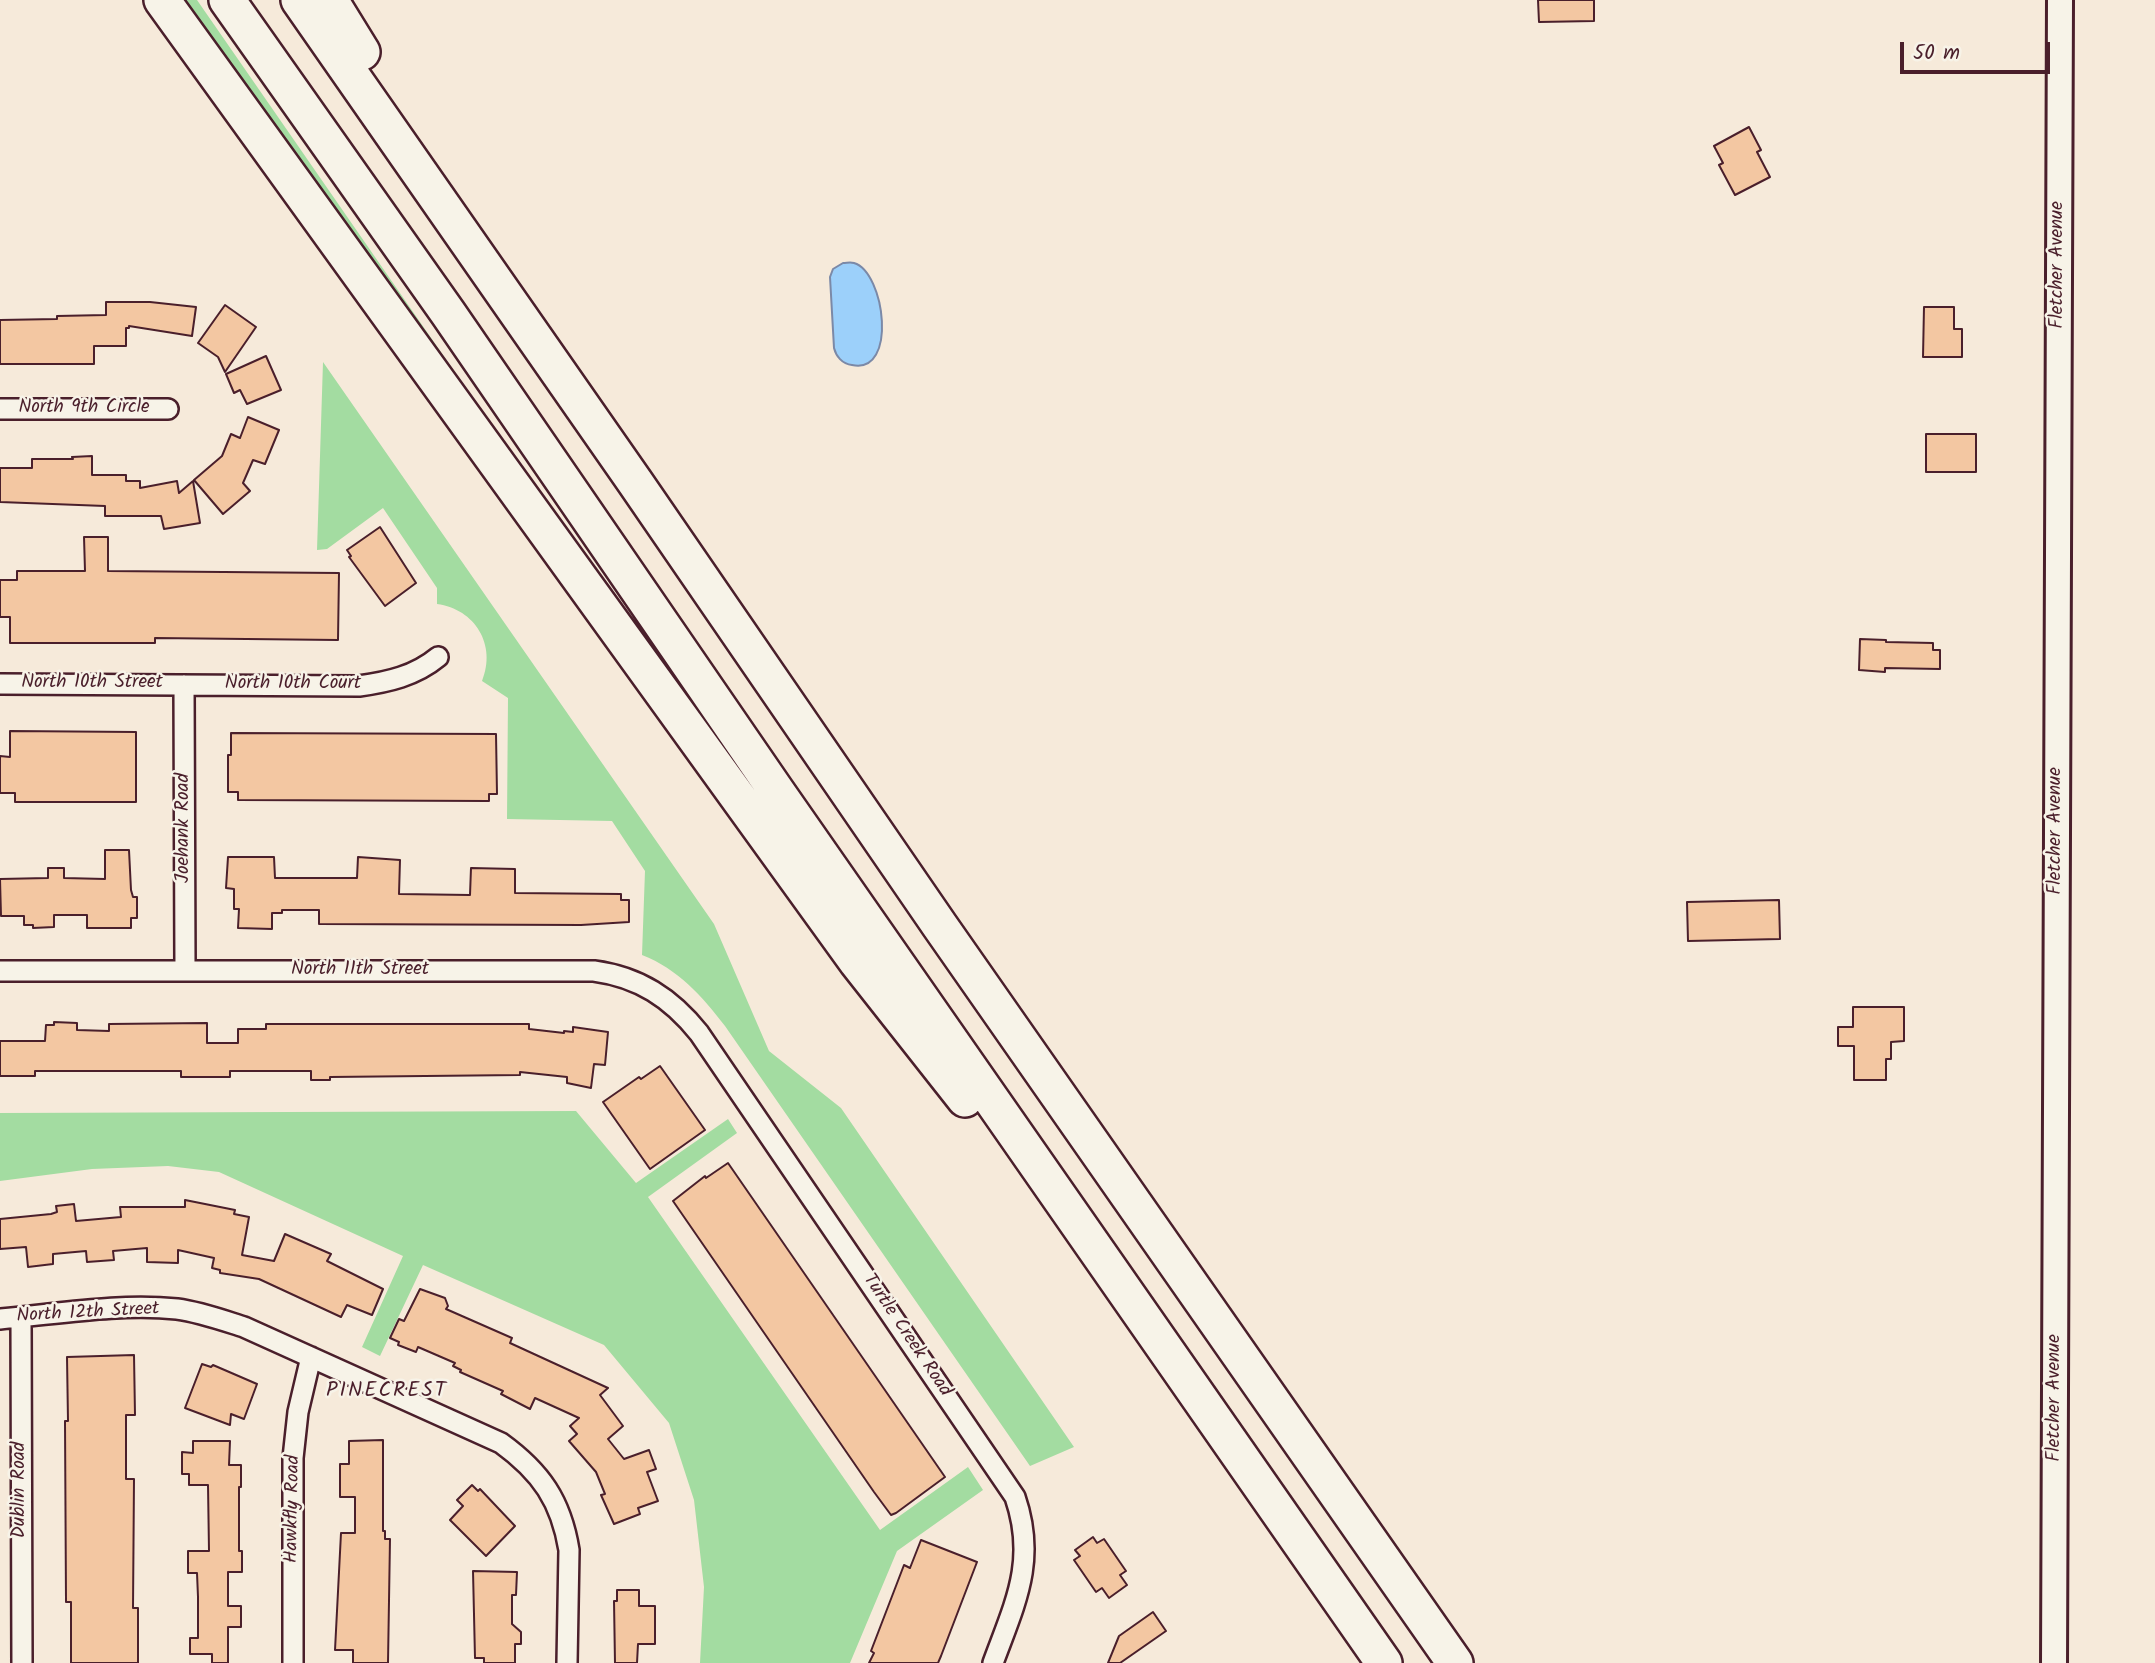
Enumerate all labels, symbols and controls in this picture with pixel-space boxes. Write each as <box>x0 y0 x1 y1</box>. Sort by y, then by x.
scale bar <box>1903 28 2054 72</box>
text: 50 m <box>1913 37 1960 70</box>
street label: Fletcher Avenue <box>2048 201 2070 329</box>
street label: North 9th Circle <box>18 398 150 420</box>
street label: North 10th Street <box>21 673 163 695</box>
street label: North 10th Court <box>225 674 361 696</box>
street label: Fletcher Avenue <box>2046 767 2068 895</box>
street label: Joehank Road <box>174 773 196 883</box>
street label: North 11th Street <box>291 960 429 982</box>
street label: Turtle Creek Road <box>857 1270 955 1402</box>
street label: North 12th Street <box>16 1299 160 1329</box>
street label: Fletcher Avenue <box>2045 1334 2067 1462</box>
district label: PINECREST <box>327 1379 447 1405</box>
street label: Dublin Road <box>10 1442 32 1538</box>
street label: Hawkfly Road <box>282 1455 306 1563</box>

